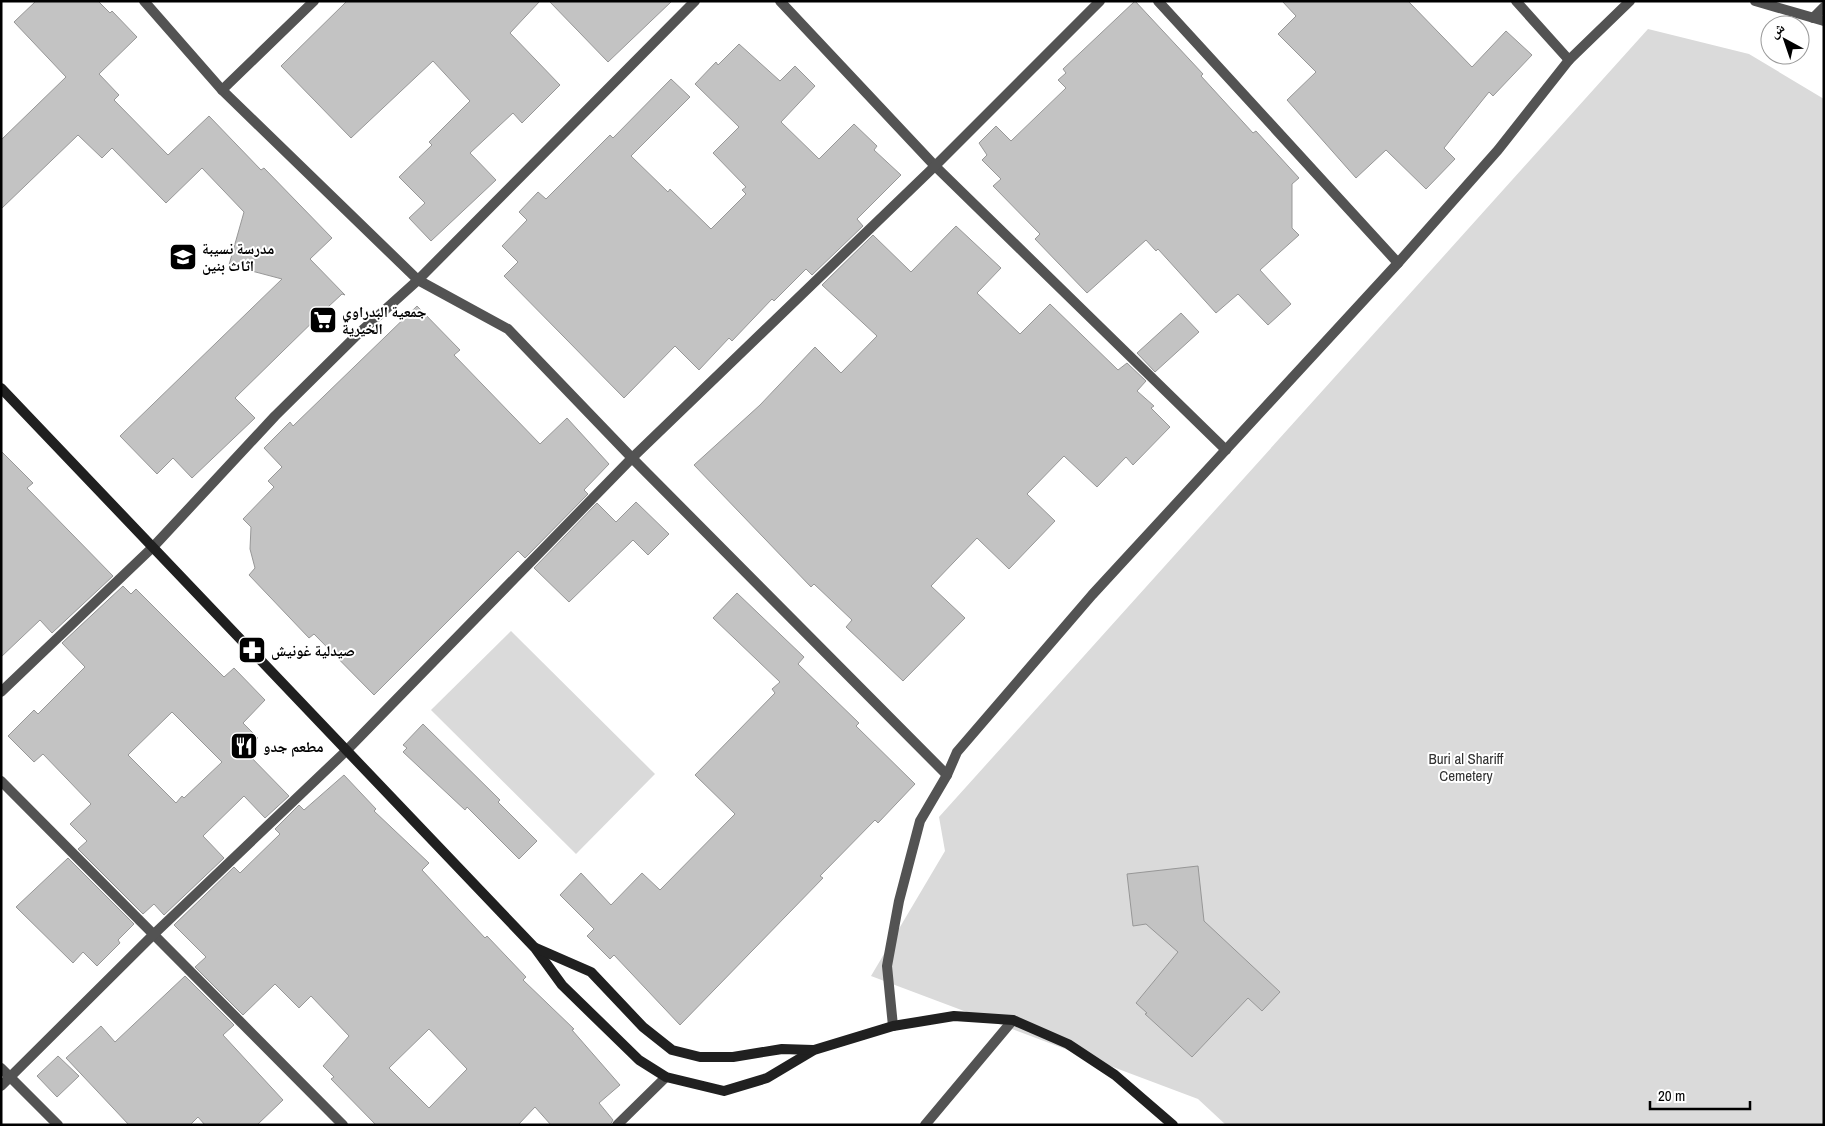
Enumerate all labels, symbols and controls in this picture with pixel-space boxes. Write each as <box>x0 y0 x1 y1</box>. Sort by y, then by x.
north arrow <box>1760 15 1810 65</box>
text: ش <box>1765 18 1788 42</box>
place label: مدرسة نسيبة اثاث بنين <box>202 238 274 276</box>
school or university icon: مدرسة نسيبة اثاث بنين <box>168 242 198 272</box>
place label: جمعية البدراوي الخيرية <box>342 301 427 339</box>
supermarket icon: جمعية البدراوي الخيرية <box>308 305 338 335</box>
pharmacy icon: صيدلية غونيش <box>237 635 267 665</box>
place label: صيدلية غونيش <box>271 640 355 661</box>
restaurant icon: مطعم جدو <box>229 731 259 761</box>
place label: مطعم جدو <box>263 736 324 757</box>
park label: Buri al Shariff Cemetery <box>1428 748 1504 786</box>
scale bar <box>1650 1078 1750 1110</box>
text: 20 m <box>1658 1085 1685 1106</box>

